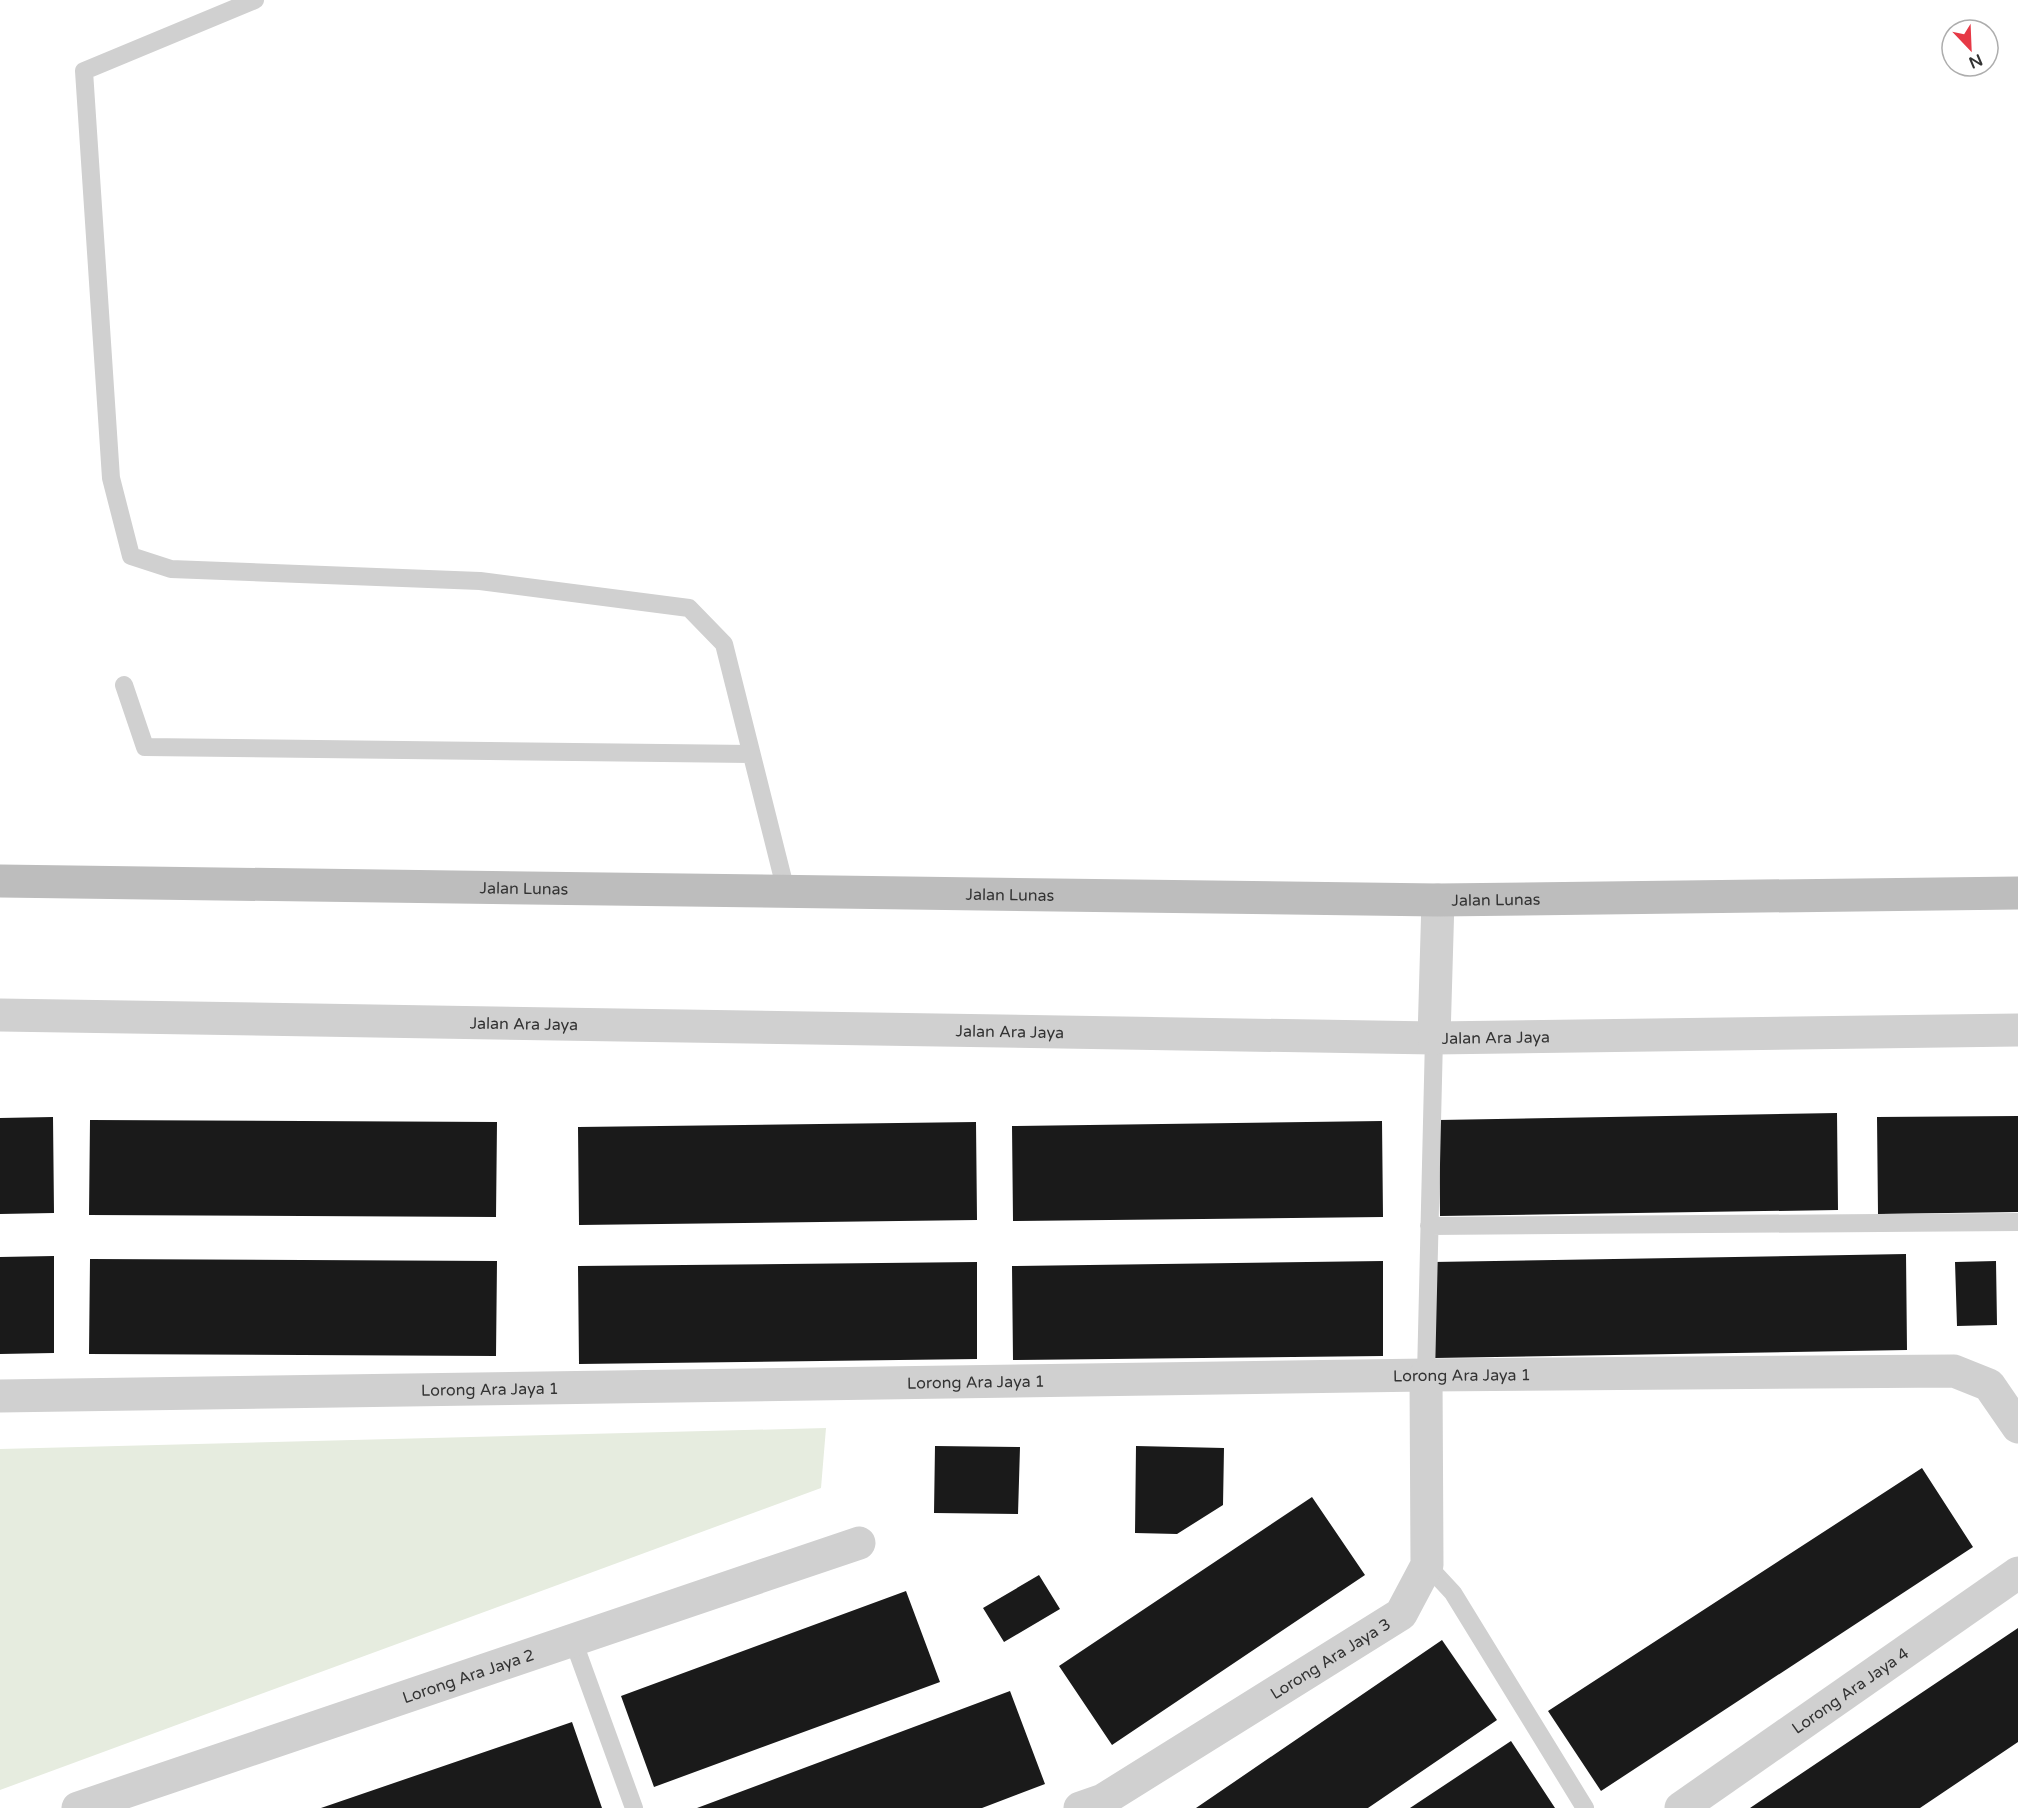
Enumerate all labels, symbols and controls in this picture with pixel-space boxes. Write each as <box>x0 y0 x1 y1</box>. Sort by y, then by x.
north arrow <box>1940 18 2000 78</box>
text: N <box>1966 49 1985 73</box>
street label: Jalan Lunas <box>479 878 568 900</box>
street label: Jalan Lunas <box>965 885 1054 906</box>
street label: Jalan Lunas <box>1451 890 1540 911</box>
street label: Jalan Ara Jaya <box>470 1014 578 1035</box>
street label: Jalan Ara Jaya <box>956 1021 1064 1043</box>
street label: Jalan Ara Jaya <box>1442 1027 1550 1049</box>
street label: Lorong Ara Jaya 1 <box>1393 1365 1531 1386</box>
street label: Lorong Ara Jaya 1 <box>907 1372 1045 1394</box>
street label: Lorong Ara Jaya 1 <box>421 1379 559 1401</box>
street label: Lorong Ara Jaya 3 <box>1267 1614 1394 1704</box>
street label: Lorong Ara Jaya 4 <box>1788 1643 1913 1739</box>
street label: Lorong Ara Jaya 2 <box>400 1645 537 1708</box>

